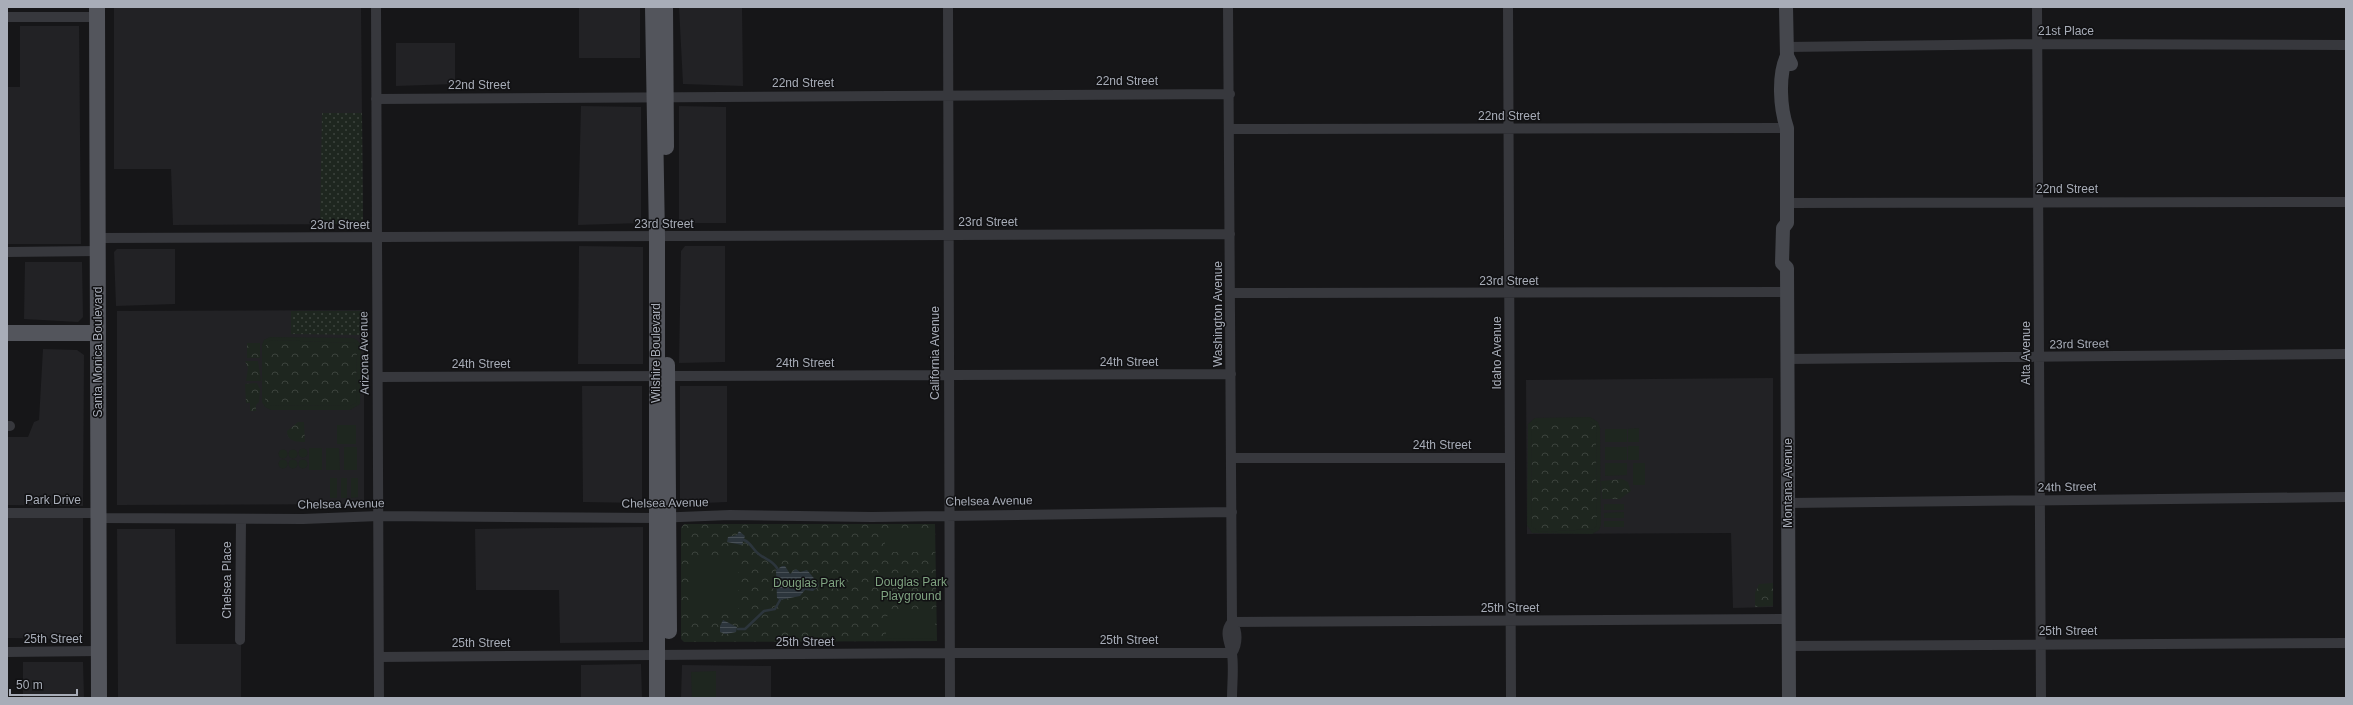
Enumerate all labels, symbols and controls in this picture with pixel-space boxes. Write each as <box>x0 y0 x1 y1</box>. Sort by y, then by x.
street label: 21st Place <box>2038 24 2094 38</box>
street label: 22nd Street <box>1096 74 1159 88</box>
street label: 22nd Street <box>772 76 835 90</box>
street label: 22nd Street <box>448 78 511 92</box>
street label: 22nd Street <box>1478 109 1541 123</box>
street label: 22nd Street <box>2036 182 2099 196</box>
street label: 23rd Street <box>958 215 1018 229</box>
street label: 23rd Street <box>634 217 694 231</box>
street label: 23rd Street <box>310 218 370 232</box>
street label: Washington Avenue <box>1211 261 1225 367</box>
street label: 23rd Street <box>1479 274 1539 288</box>
street label: Santa Monica Boulevard <box>91 287 105 417</box>
street label: Wilshire Boulevard <box>649 303 663 403</box>
street label: California Avenue <box>928 306 942 400</box>
street label: Arizona Avenue <box>356 311 372 395</box>
street label: Idaho Avenue <box>1490 316 1504 390</box>
street label: Alta Avenue <box>2019 321 2033 385</box>
street label: 23rd Street <box>2049 336 2109 352</box>
street label: 24th Street <box>1100 355 1159 369</box>
street label: 24th Street <box>776 356 835 370</box>
street label: 24th Street <box>452 357 511 371</box>
street label: 24th Street <box>1413 438 1472 452</box>
street label: Montana Avenue <box>1781 438 1795 528</box>
street label: 24th Street <box>2038 479 2097 495</box>
street label: Park Drive <box>25 493 81 507</box>
street label: Chelsea Avenue <box>945 493 1033 509</box>
street label: Chelsea Avenue <box>621 495 709 511</box>
street label: Chelsea Avenue <box>297 496 385 512</box>
street label: Chelsea Place <box>220 541 234 619</box>
park label: Douglas Park Playground <box>875 575 948 603</box>
park label: Douglas Park <box>773 576 846 590</box>
street label: 25th Street <box>1481 601 1540 615</box>
street label: 25th Street <box>2039 624 2098 638</box>
street label: 25th Street <box>24 632 83 646</box>
street label: 25th Street <box>1100 633 1159 647</box>
street label: 25th Street <box>776 635 835 649</box>
street label: 25th Street <box>452 636 511 650</box>
scale bar <box>10 671 77 697</box>
text: 50 m <box>16 678 43 692</box>

